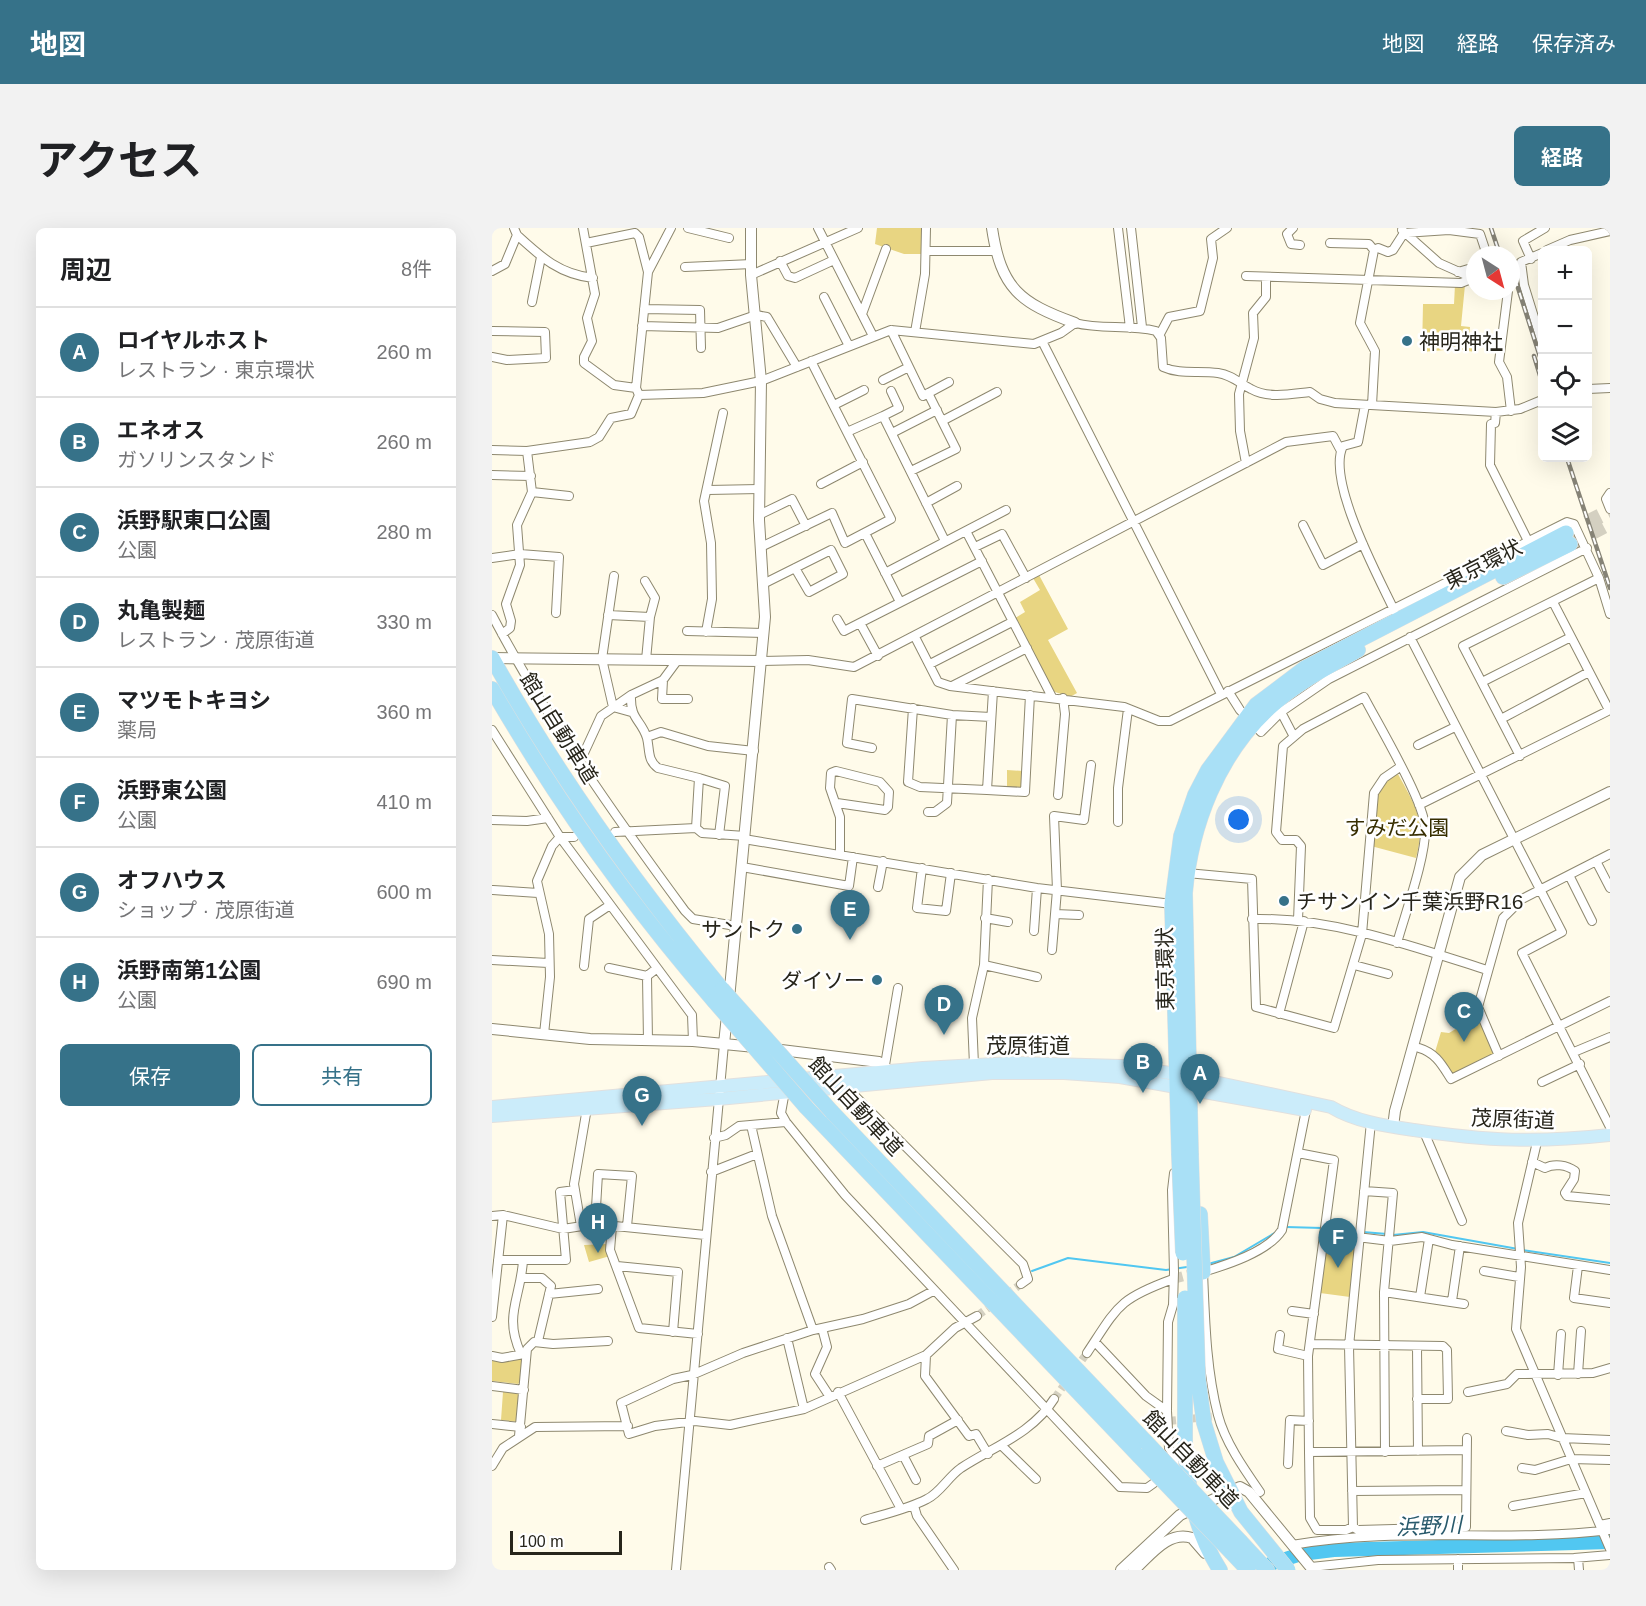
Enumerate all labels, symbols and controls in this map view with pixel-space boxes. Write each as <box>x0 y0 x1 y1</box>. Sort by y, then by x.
text: 地図 <box>30 29 86 60</box>
text: 地図 <box>1382 32 1424 55</box>
text: 経路 <box>1457 32 1499 55</box>
text: 保存済み <box>1532 32 1616 55</box>
button: 経路 <box>1514 126 1610 186</box>
text: アクセス <box>36 137 202 184</box>
north arrow <box>1466 246 1520 300</box>
map controls <box>1538 246 1592 462</box>
button: + <box>1538 246 1592 300</box>
text: 周辺 <box>60 255 112 285</box>
text: 8件 <box>401 258 432 280</box>
button: − <box>1538 300 1592 354</box>
text: ロイヤルホスト <box>117 328 270 353</box>
place label: 神明神社 <box>1419 330 1503 353</box>
marker: 神明神社 <box>1400 334 1414 348</box>
text: A <box>72 341 87 363</box>
text: 260 m <box>376 341 432 363</box>
button: locate <box>1538 354 1592 408</box>
text: レストラン · 東京環状 <box>117 359 315 381</box>
button: layers <box>1538 408 1592 462</box>
text: エネオス <box>117 418 205 443</box>
text: B <box>72 431 87 453</box>
text: 260 m <box>376 431 432 453</box>
text: ガソリンスタンド <box>117 449 277 471</box>
text: 浜野駅東口公園 <box>117 508 271 533</box>
text: C <box>72 521 87 543</box>
text: 280 m <box>376 521 432 543</box>
street label: 東京環状 <box>1440 535 1526 593</box>
text: 公園 <box>117 539 157 561</box>
text: 丸亀製麺 <box>117 598 205 623</box>
text: D <box>72 611 87 633</box>
text: 330 m <box>376 611 432 633</box>
text: レストラン · 茂原街道 <box>117 629 315 651</box>
street label: 館山自動車道 <box>516 668 602 788</box>
text: マツモトキヨシ <box>117 688 271 713</box>
text: E <box>73 701 86 723</box>
text: 360 m <box>376 701 432 723</box>
text: 薬局 <box>117 719 157 741</box>
text: 浜野東公園 <box>117 778 227 803</box>
text: F <box>73 791 86 813</box>
text: 410 m <box>376 791 432 813</box>
your location <box>1224 805 1253 834</box>
text: 公園 <box>117 809 157 831</box>
park label: すみだ公園 <box>1345 816 1450 839</box>
text: オフハウス <box>117 868 227 893</box>
text: G <box>72 881 87 903</box>
text: 600 m <box>376 881 432 903</box>
pin: E <box>830 890 870 940</box>
place label: チサンイン千葉浜野R16 <box>1296 890 1524 913</box>
marker: チサンイン千葉浜野R16 <box>1277 894 1291 908</box>
text: ショップ · 茂原街道 <box>117 899 295 921</box>
place label: サントク <box>701 918 785 941</box>
marker: サントク <box>790 922 804 936</box>
street label: 東京環状 <box>1153 927 1177 1011</box>
text: 浜野南第1公園 <box>117 958 261 983</box>
place label: ダイソー <box>781 969 865 992</box>
text: H <box>72 971 87 993</box>
text: 690 m <box>376 971 432 993</box>
marker: ダイソー <box>870 973 884 987</box>
pin: D <box>924 986 964 1035</box>
text: 公園 <box>117 989 157 1011</box>
pin: C <box>1444 992 1484 1042</box>
street label: 茂原街道 <box>986 1034 1070 1057</box>
button: 保存 <box>60 1044 240 1106</box>
button: 共有 <box>252 1044 432 1106</box>
pin: B <box>1124 1044 1162 1093</box>
street label: 館山自動車道 <box>805 1052 907 1160</box>
pin: A <box>1180 1054 1220 1104</box>
pin: G <box>622 1076 662 1126</box>
street label: 茂原街道 <box>1471 1106 1555 1132</box>
pin: H <box>578 1204 618 1253</box>
pin: F <box>1318 1218 1358 1268</box>
street label: 館山自動車道 <box>1139 1406 1243 1512</box>
water label: 浜野川 <box>1396 1512 1464 1540</box>
scale bar <box>510 1528 622 1556</box>
text: 100 m <box>519 1533 563 1550</box>

